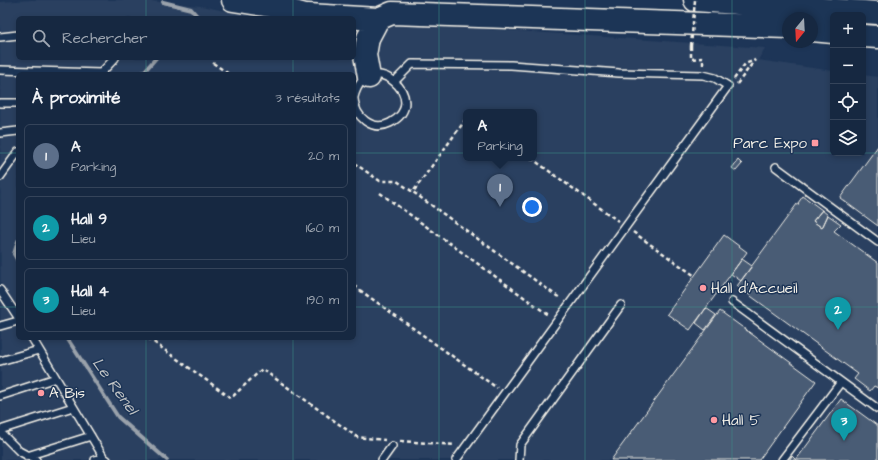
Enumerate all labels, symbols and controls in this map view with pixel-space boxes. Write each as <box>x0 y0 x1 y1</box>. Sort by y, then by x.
north arrow <box>782 12 818 48</box>
map controls <box>830 12 866 156</box>
button: + <box>830 12 866 48</box>
search box <box>16 16 356 60</box>
icon: search <box>30 27 52 49</box>
text: Rechercher <box>62 28 147 49</box>
button: − <box>830 48 866 84</box>
button: locate <box>830 84 866 120</box>
text: À proximité <box>32 86 121 110</box>
text: 3 résultats <box>275 89 340 107</box>
popup <box>463 109 537 161</box>
text: A <box>477 116 487 137</box>
button: layers <box>830 120 866 156</box>
place label: Parc Expo <box>733 133 808 154</box>
text: A <box>71 137 81 158</box>
text: Parking <box>477 137 523 155</box>
marker: Parc Expo <box>810 138 820 148</box>
text: 1 <box>45 147 47 165</box>
text: 20 m <box>308 147 339 165</box>
text: Parking <box>71 158 116 176</box>
pin: 1 <box>487 174 513 207</box>
your location <box>522 197 542 217</box>
text: Hall 9 <box>71 209 107 230</box>
text: 2 <box>42 219 50 237</box>
text: 160 m <box>306 219 339 237</box>
text: Lieu <box>71 230 96 248</box>
place label: Hall d'Accueil <box>711 278 798 299</box>
text: Hall 4 <box>71 281 109 302</box>
marker: Hall d'Accueil <box>698 283 708 293</box>
text: 3 <box>43 291 49 309</box>
text: 190 m <box>306 291 339 309</box>
pin: 2 <box>825 297 851 330</box>
text: Lieu <box>71 302 96 320</box>
water label: Le Renel <box>87 353 145 421</box>
place label: A Bis <box>49 383 86 404</box>
marker: A Bis <box>36 388 46 398</box>
pin: 3 <box>831 408 857 441</box>
place label: Hall 5 <box>722 410 760 431</box>
marker: Hall 5 <box>709 415 719 425</box>

